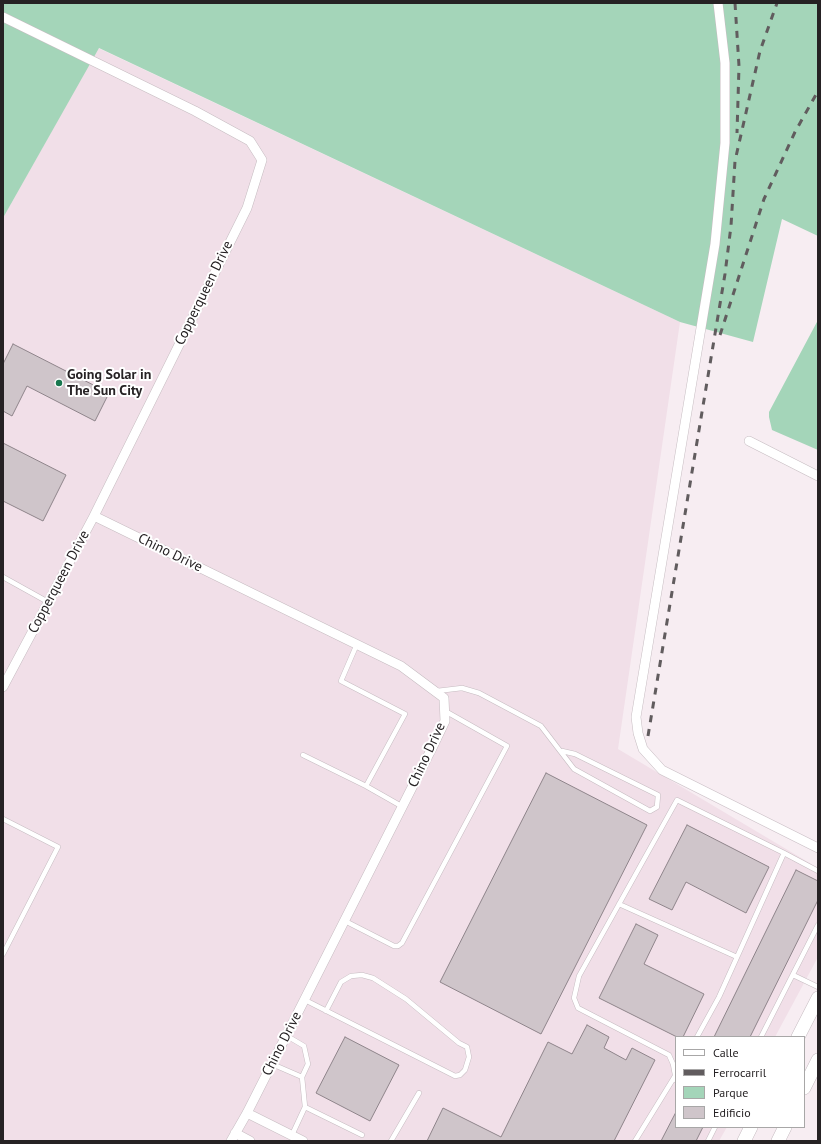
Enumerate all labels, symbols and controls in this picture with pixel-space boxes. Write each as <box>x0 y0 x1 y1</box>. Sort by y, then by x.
street label: Copperqueen Drive <box>171 238 237 348</box>
place label: Going Solar in The Sun City <box>67 367 151 400</box>
marker: Going Solar in The Sun City <box>54 378 64 388</box>
street label: Copperqueen Drive <box>25 528 93 636</box>
street label: Chino Drive <box>135 530 205 576</box>
street label: Chino Drive <box>405 720 449 790</box>
street label: Chino Drive <box>259 1009 305 1079</box>
legend <box>675 1036 805 1128</box>
text: Calle <box>713 1045 739 1060</box>
text: Ferrocarril <box>713 1065 766 1080</box>
text: Parque <box>713 1085 748 1100</box>
text: Edificio <box>713 1105 751 1120</box>

